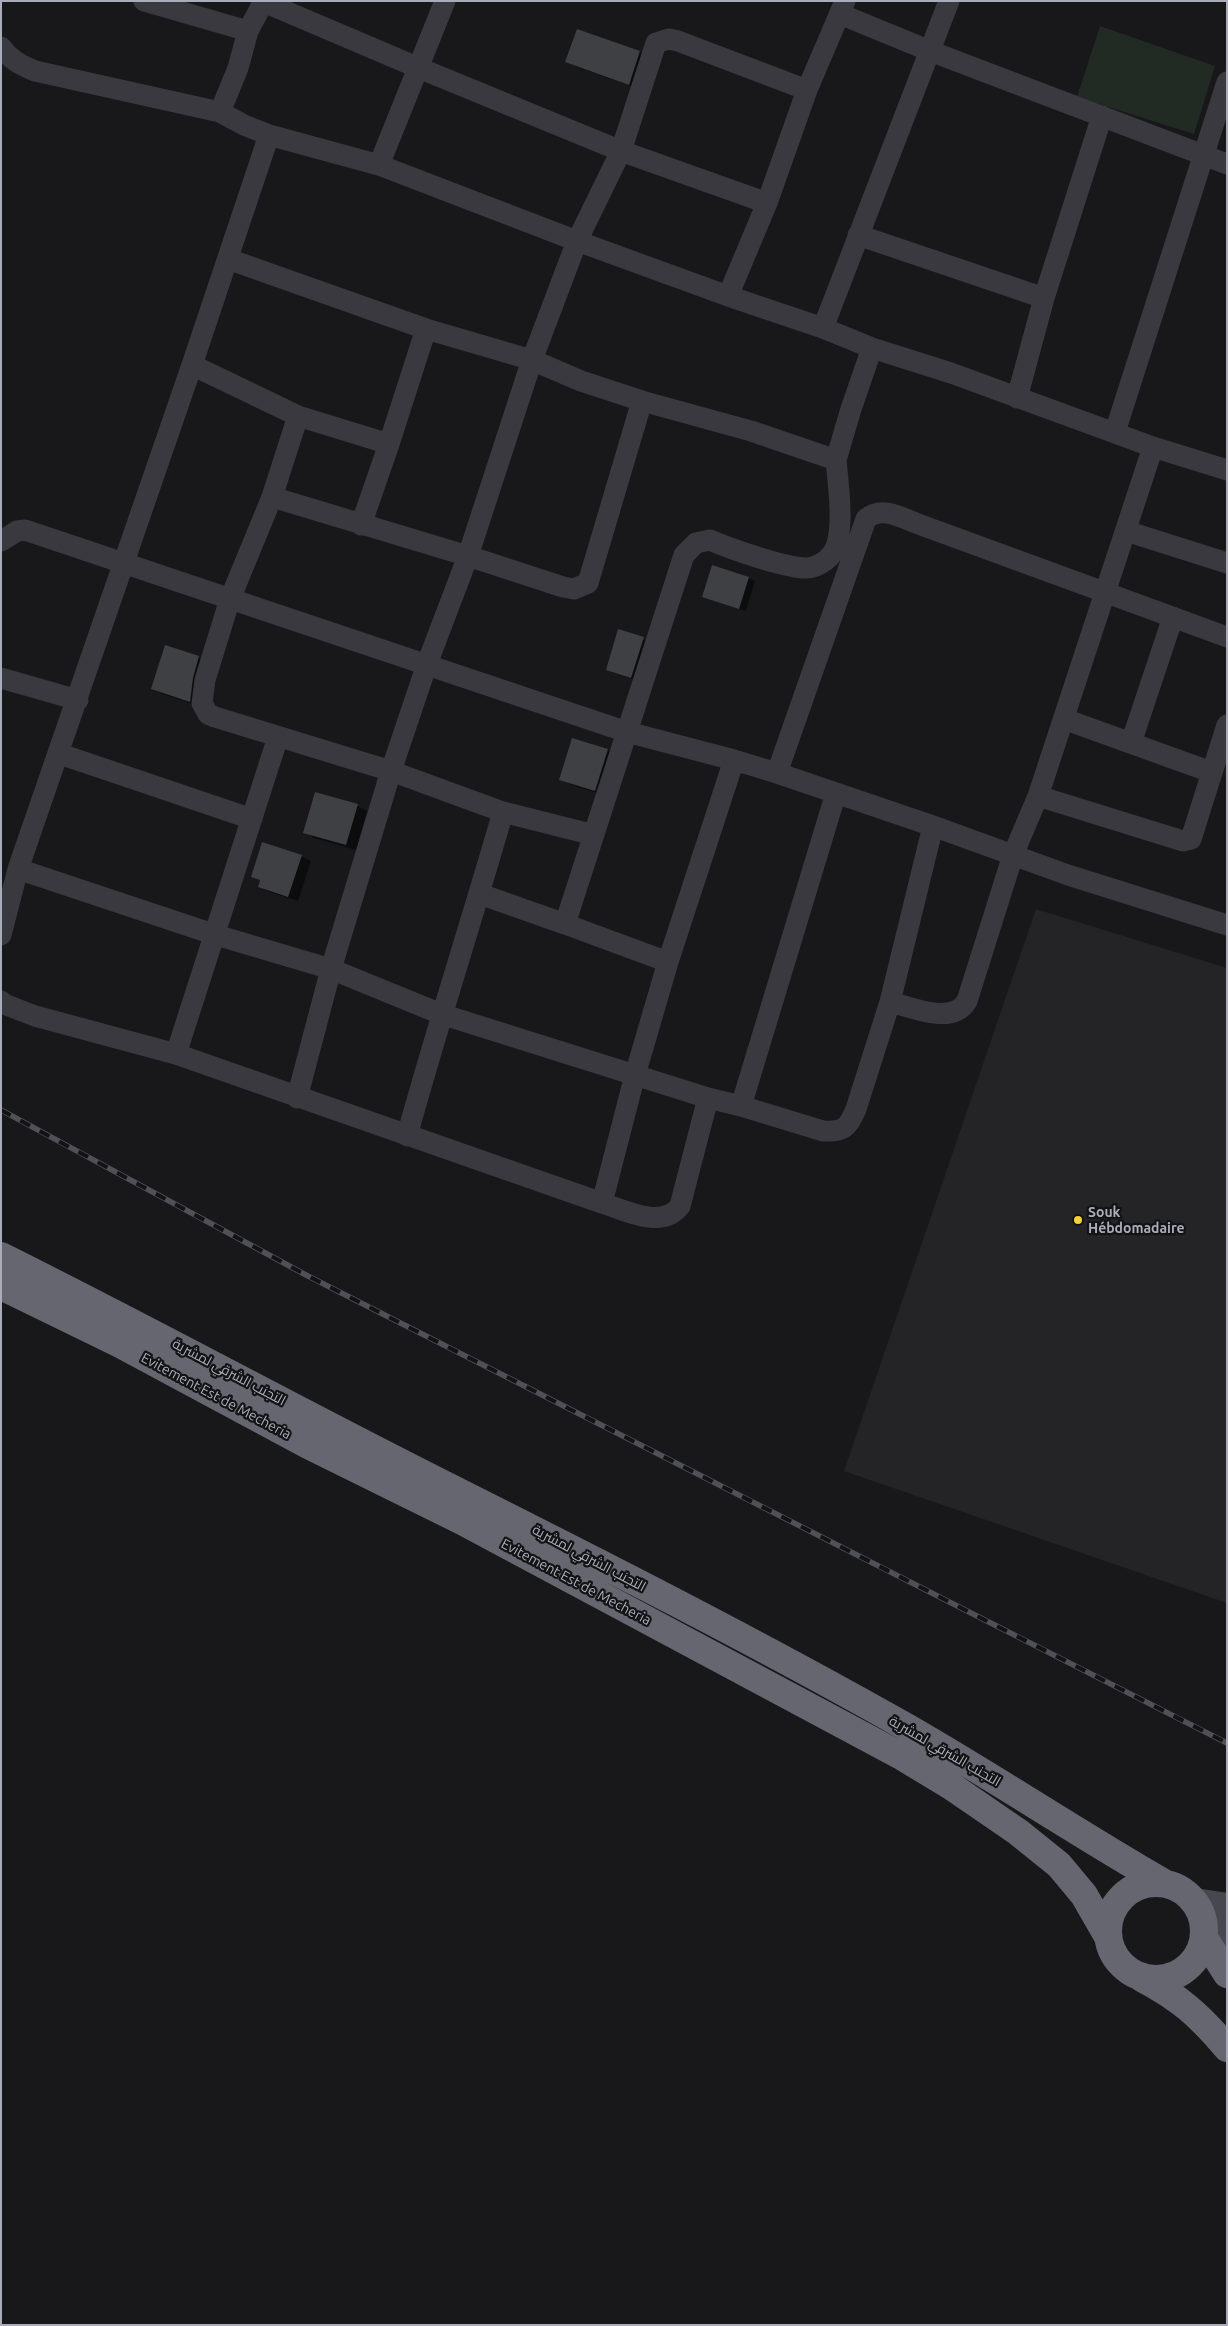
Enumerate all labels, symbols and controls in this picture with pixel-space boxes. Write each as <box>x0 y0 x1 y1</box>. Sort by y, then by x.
place label: Souk Hébdomadaire <box>1088 1204 1185 1236</box>
marker: Souk Hébdomadaire <box>1072 1214 1084 1226</box>
street label: التجنب الشرقي لمشرية <box>169 1335 289 1409</box>
street label: Evitement Est de Mecheria <box>138 1349 294 1443</box>
street label: التجنب الشرقي لمشرية <box>529 1521 649 1595</box>
street label: Evitement Est de Mecheria <box>498 1535 654 1629</box>
street label: التجنب الشرقي لمشرية <box>886 1712 1004 1790</box>

